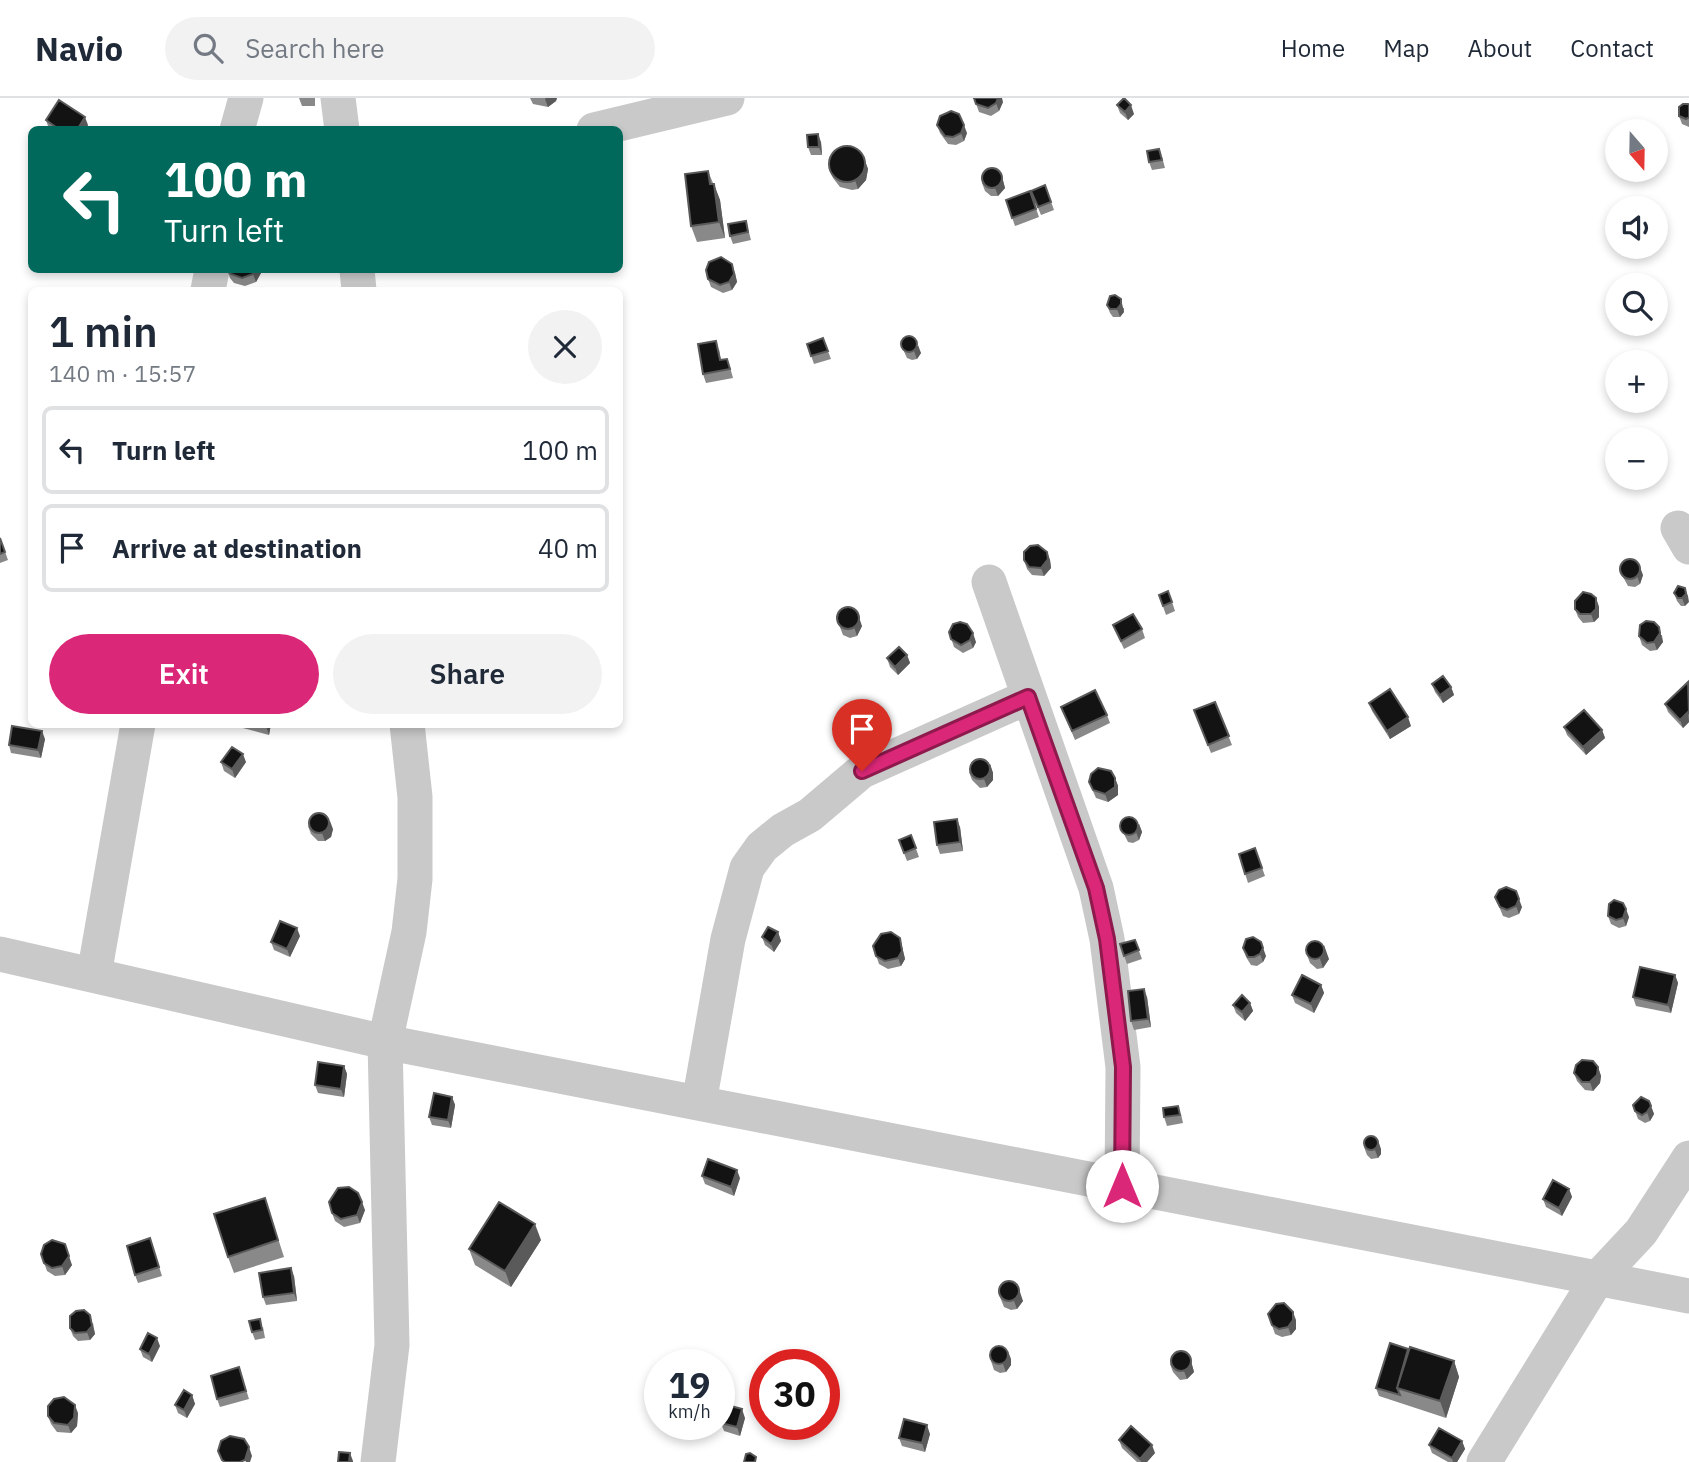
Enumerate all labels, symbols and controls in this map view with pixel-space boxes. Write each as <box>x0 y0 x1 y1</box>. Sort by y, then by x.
search box <box>165 17 655 80</box>
text: Navio <box>35 27 123 70</box>
icon: search <box>189 29 227 67</box>
text: Search here <box>245 31 385 65</box>
text: Home <box>1281 32 1345 64</box>
text: Map <box>1383 32 1429 64</box>
text: About <box>1467 32 1532 64</box>
text: Contact <box>1570 32 1654 64</box>
north arrow <box>1605 119 1668 182</box>
map controls <box>1605 119 1668 490</box>
text: 100 m <box>164 147 308 210</box>
icon: left <box>49 154 140 245</box>
button: sound <box>1605 196 1668 259</box>
text: Turn left <box>164 209 284 251</box>
button: search <box>1605 273 1668 336</box>
text: 1 min <box>49 304 158 359</box>
button: close <box>528 310 602 384</box>
button: + <box>1605 350 1668 413</box>
text: 140 m · 15:57 <box>49 358 196 388</box>
button: − <box>1605 427 1668 490</box>
icon: left <box>53 431 91 469</box>
text: Turn left <box>112 433 215 467</box>
text: 100 m <box>522 433 598 467</box>
icon: arrive <box>53 529 91 567</box>
text: Arrive at destination <box>112 531 362 565</box>
text: 40 m <box>538 531 598 565</box>
button: Exit <box>49 634 319 714</box>
button: Share <box>333 634 602 714</box>
pin <box>832 699 892 771</box>
icon: arrive <box>843 710 881 748</box>
position arrow <box>1085 1149 1159 1223</box>
speed limit sign: 30 <box>749 1349 840 1440</box>
text: 19 <box>668 1362 711 1408</box>
text: km/h <box>668 1400 711 1423</box>

